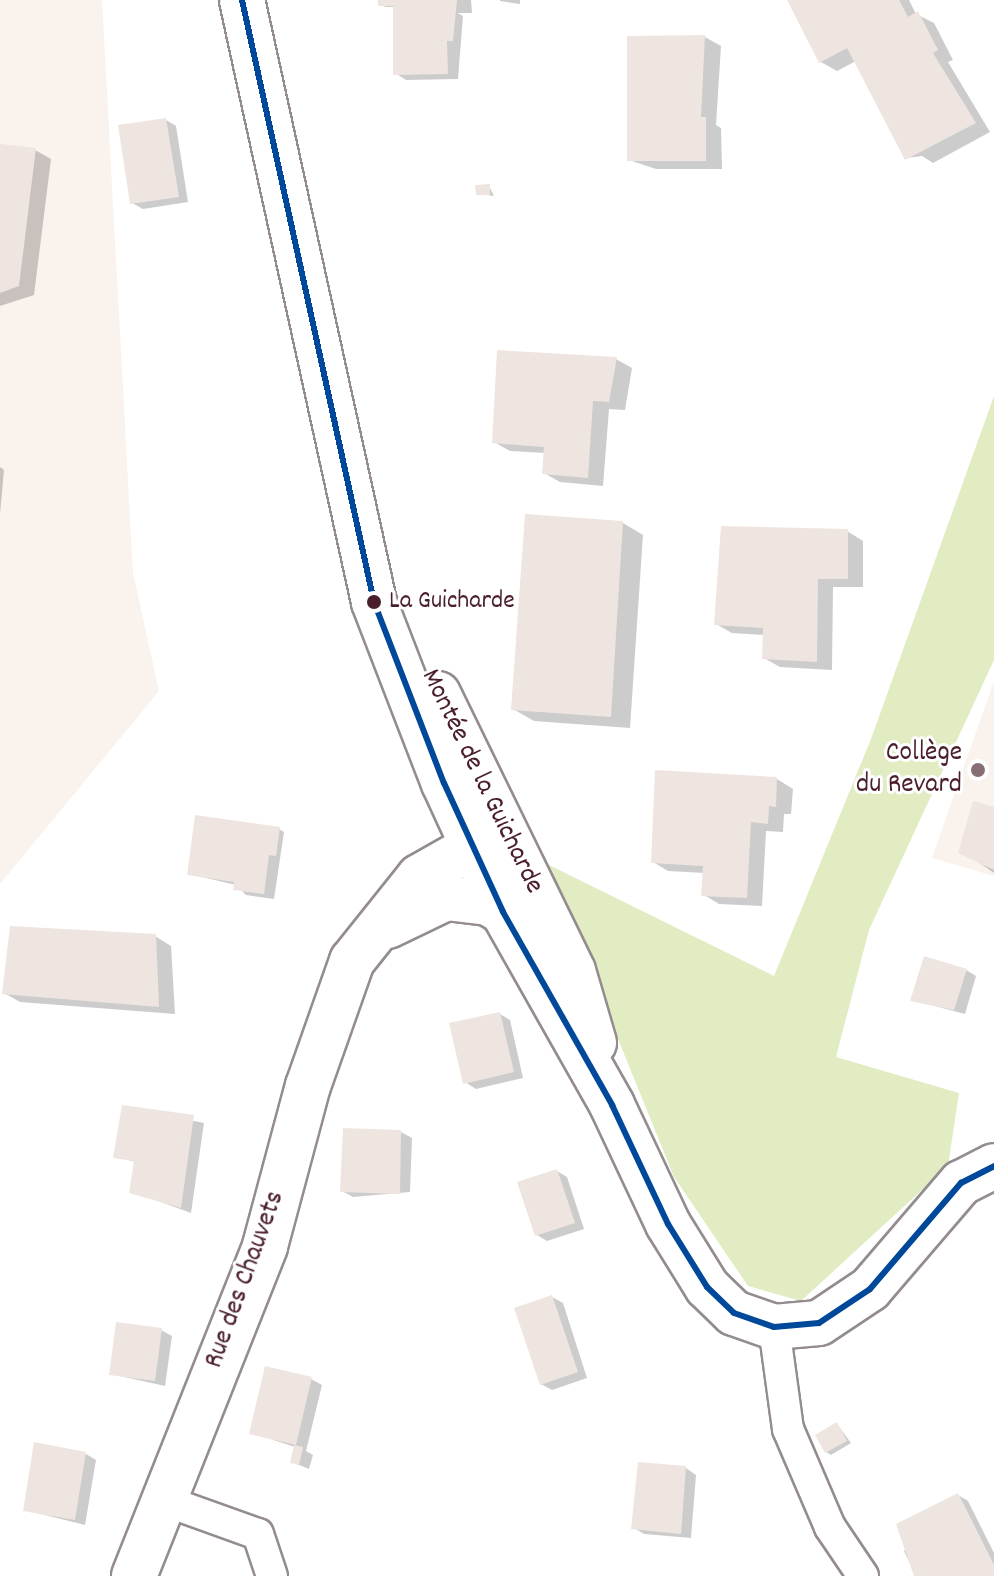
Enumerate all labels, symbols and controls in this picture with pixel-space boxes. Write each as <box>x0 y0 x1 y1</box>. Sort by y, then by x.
place label: La Guicharde <box>389 586 515 618</box>
marker: La Guicharde <box>366 594 382 610</box>
street label: Montée de la Guicharde <box>412 664 550 900</box>
place label: Collège du Revard <box>856 737 962 803</box>
marker: Collège du Revard <box>969 761 987 779</box>
street label: Rue des Chauvets <box>198 1187 294 1373</box>

